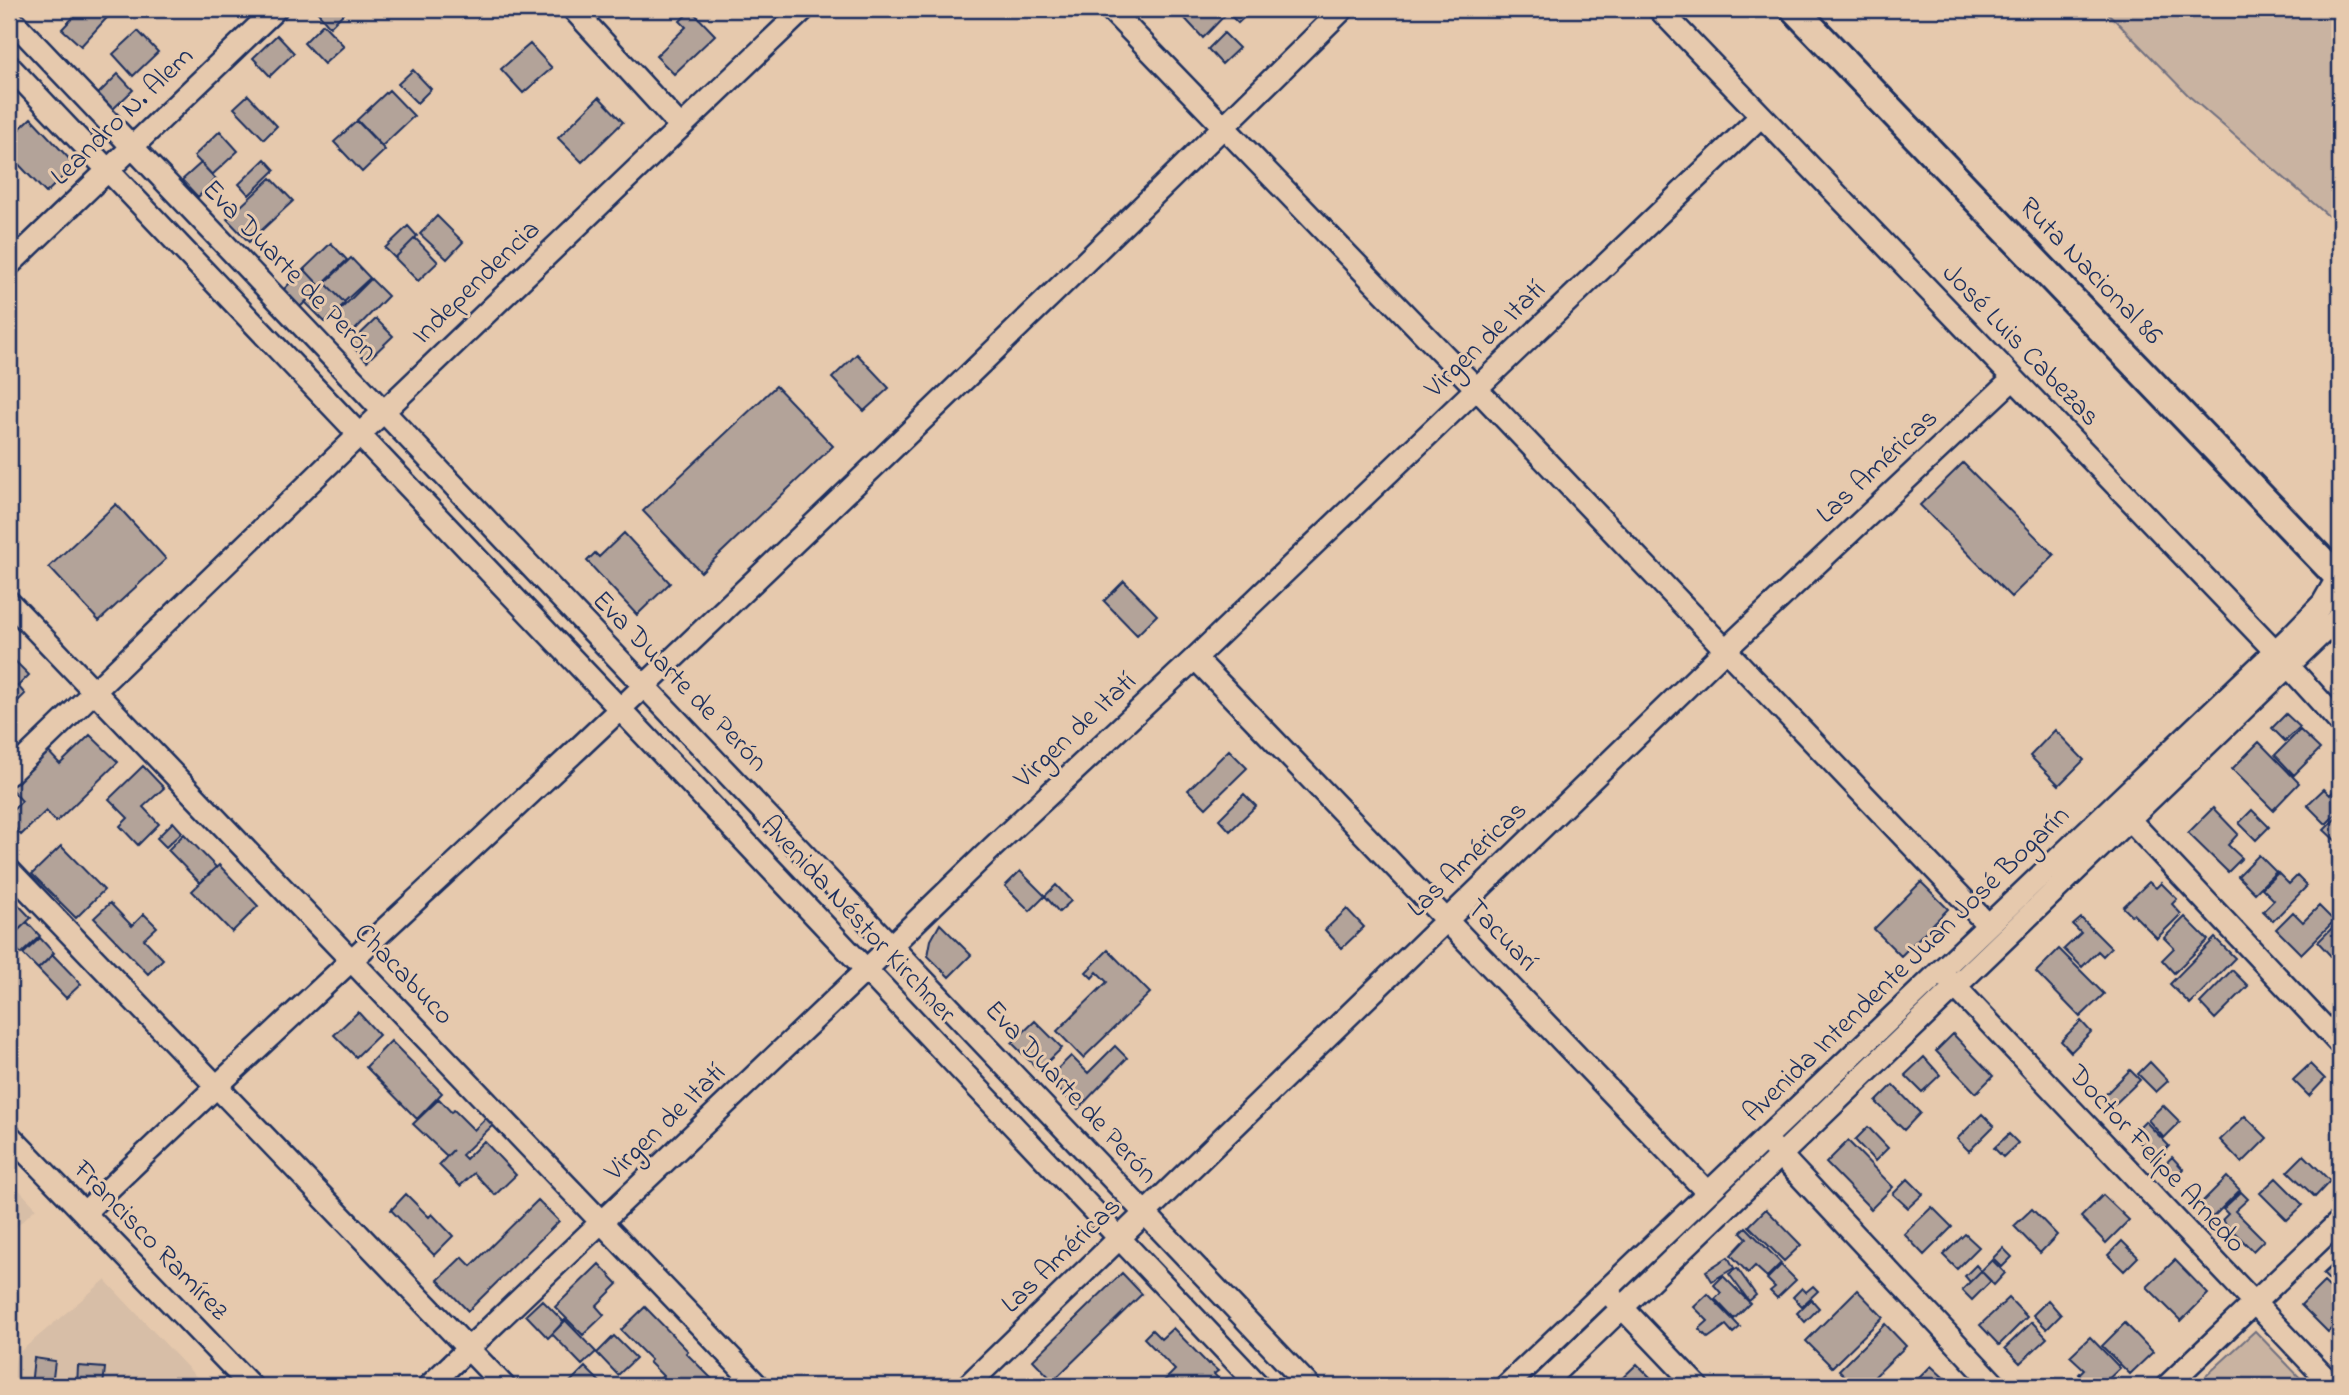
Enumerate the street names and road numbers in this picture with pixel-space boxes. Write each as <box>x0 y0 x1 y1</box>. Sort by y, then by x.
street label: Leandro N. Alem <box>42 38 204 196</box>
street label: Eva Duarte de Perón <box>191 171 387 371</box>
street label: Ruta Nacional 86 <box>2008 189 2172 355</box>
street label: Independencia <box>403 211 551 355</box>
street label: José Luis Cabezas <box>1931 255 2109 437</box>
street label: Virgen de Itatí <box>1415 271 1556 409</box>
street label: Las Américas <box>1808 400 1948 534</box>
street label: Eva Duarte de Perón <box>581 582 777 782</box>
street label: Virgen de Itatí <box>1005 663 1147 800</box>
street label: Las Américas <box>1398 792 1538 928</box>
street label: Avenida Intendente Juan José Bogarín <box>1734 797 2080 1133</box>
street label: Avenida Néstor Kirchner <box>749 807 965 1034</box>
street label: Tacuarí <box>1456 890 1546 982</box>
street label: Chacabuco <box>343 914 463 1036</box>
street label: Eva Duarte de Perón <box>974 992 1166 1194</box>
street label: Virgen de Itatí <box>595 1054 736 1192</box>
street label: Doctor Felipe Arnedo <box>2057 1056 2255 1264</box>
street label: Francisco Ramírez <box>62 1151 238 1331</box>
street label: Las Américas <box>992 1188 1132 1324</box>

